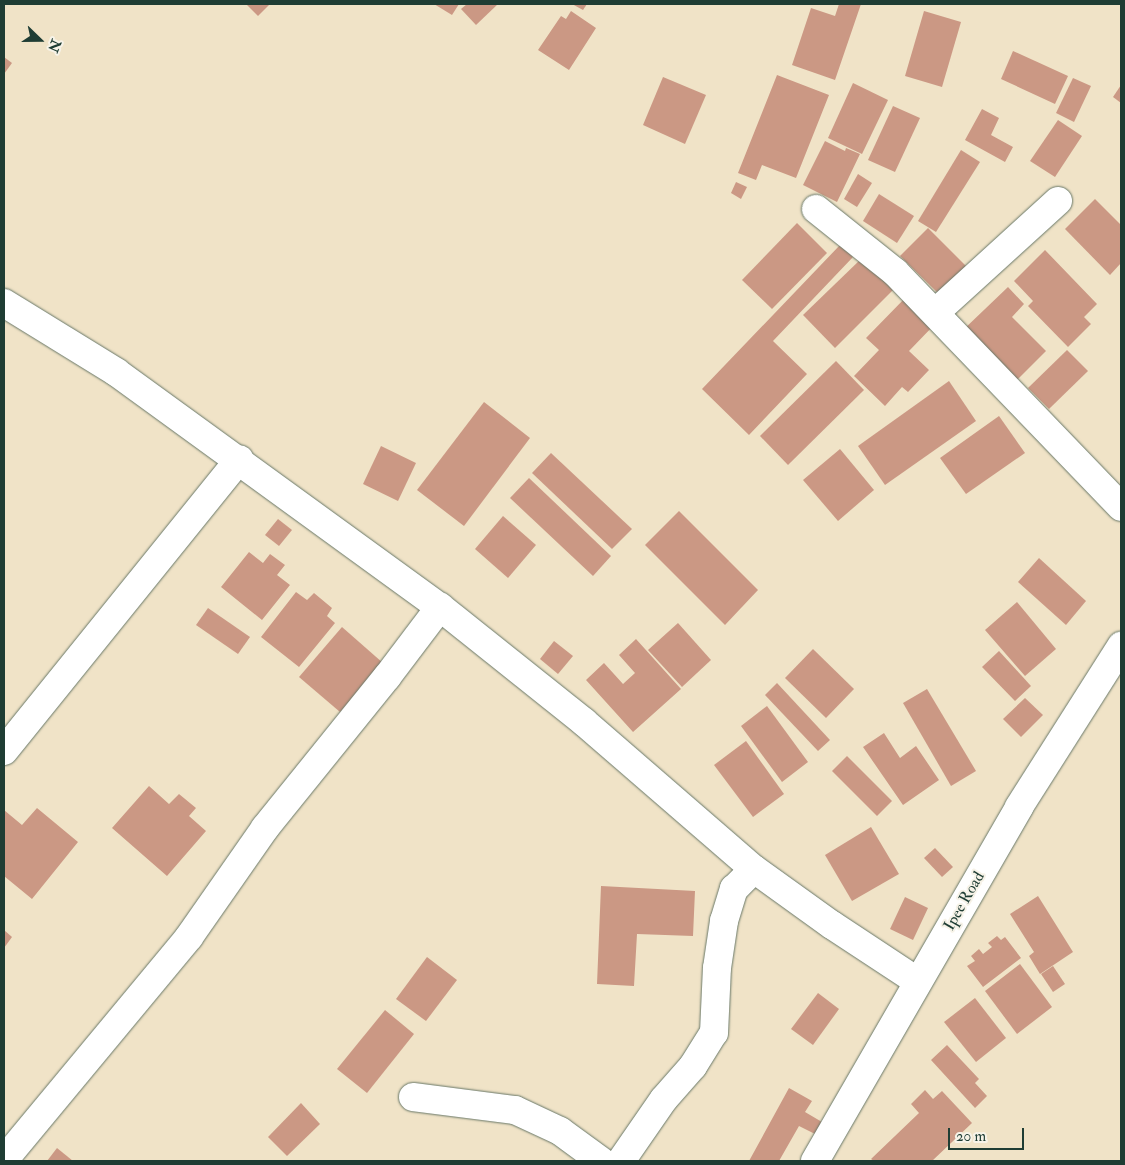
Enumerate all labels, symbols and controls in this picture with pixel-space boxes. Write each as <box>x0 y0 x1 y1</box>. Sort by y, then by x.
north arrow <box>15 15 65 65</box>
text: N <box>44 37 65 55</box>
street label: Ipee Road <box>940 868 988 934</box>
scale bar <box>950 1118 1026 1150</box>
text: 20 m <box>956 1127 986 1146</box>

